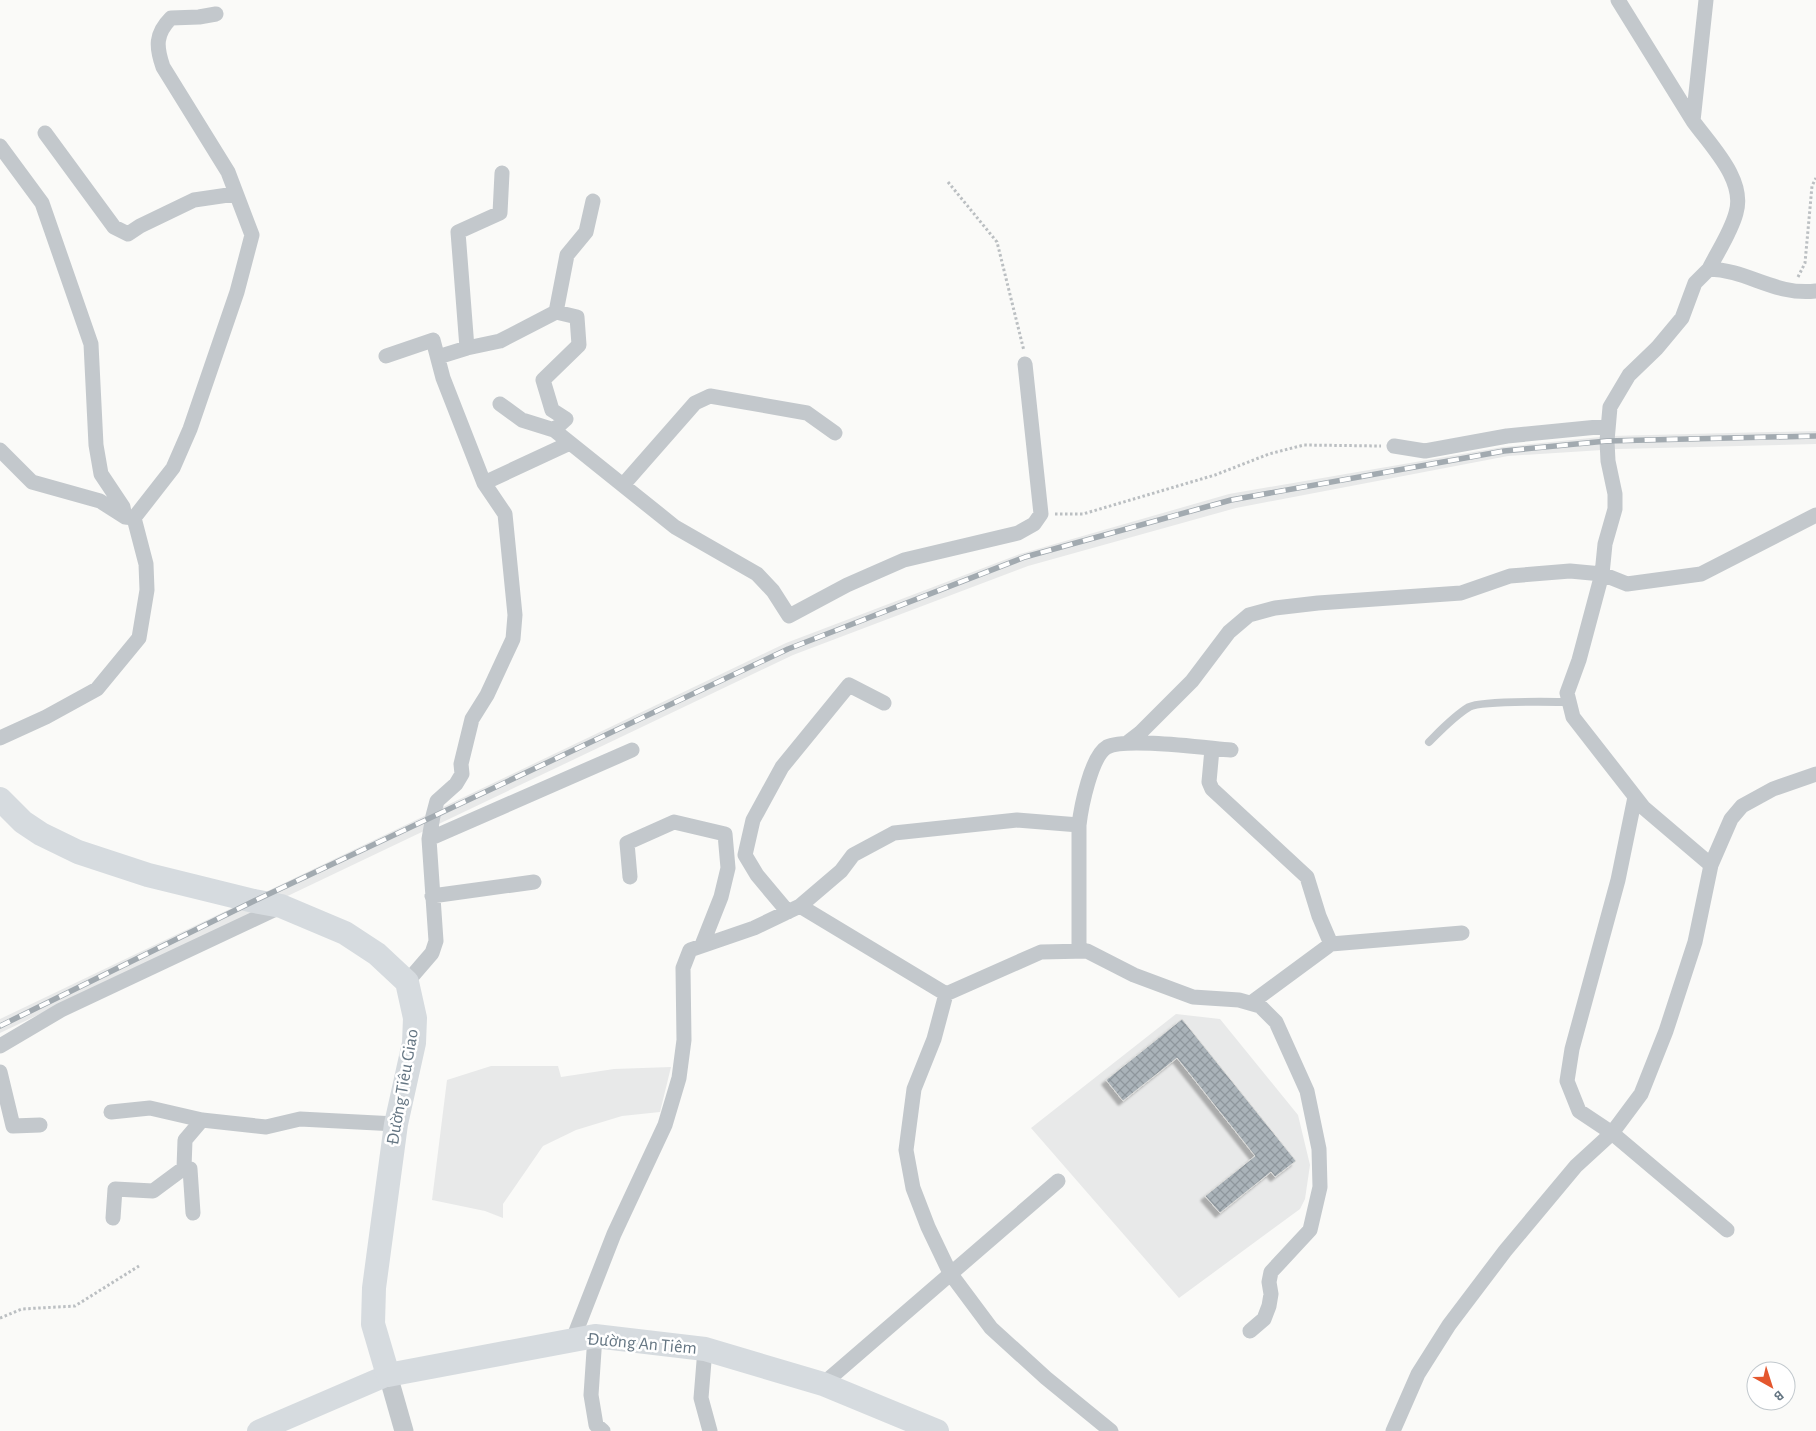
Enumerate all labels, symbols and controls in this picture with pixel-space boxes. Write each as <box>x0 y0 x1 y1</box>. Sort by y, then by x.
street label: Đường Tiêu Giao <box>384 1027 422 1146</box>
street label: Đường An Tiêm <box>586 1330 698 1358</box>
north arrow <box>1746 1361 1796 1411</box>
text: B <box>1771 1387 1786 1403</box>

